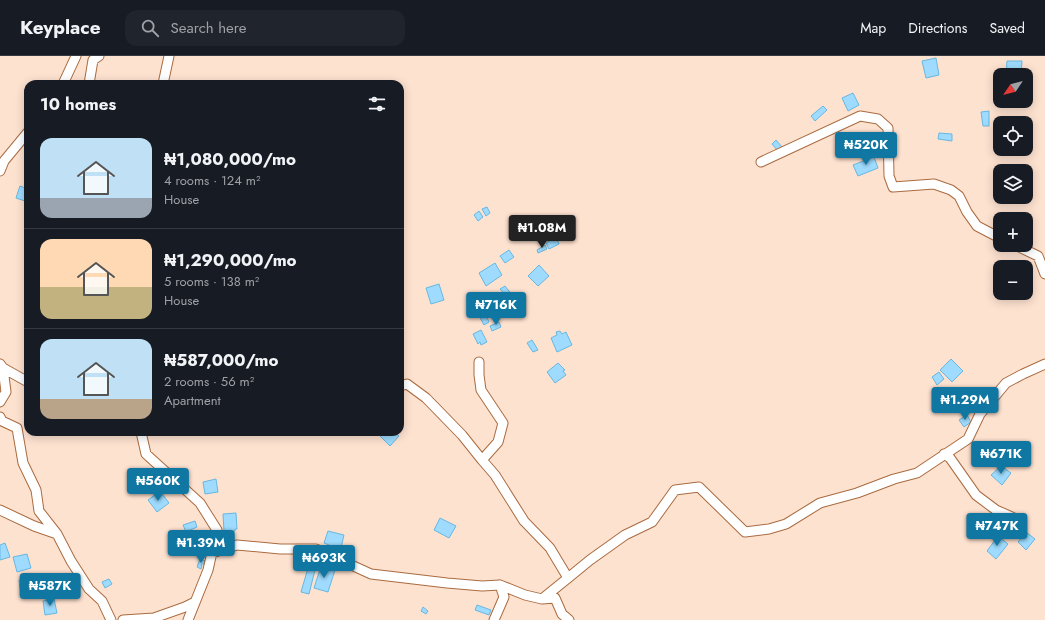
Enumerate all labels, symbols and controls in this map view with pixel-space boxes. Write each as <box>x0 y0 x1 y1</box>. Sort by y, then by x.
search box <box>125 10 405 46</box>
text: Keyplace <box>20 14 101 41</box>
icon: search <box>139 17 161 39</box>
text: Search here <box>171 17 246 39</box>
text: Map <box>860 18 886 38</box>
text: Directions <box>908 18 968 38</box>
text: Saved <box>990 18 1025 38</box>
north arrow <box>993 68 1033 108</box>
map controls <box>993 68 1033 300</box>
text: 10 homes <box>40 92 116 116</box>
icon: filters <box>366 93 388 115</box>
button: locate <box>993 116 1033 156</box>
pin: ₦520K <box>838 132 894 166</box>
text: ₦520K <box>844 135 888 154</box>
text: ₦1,080,000/mo <box>164 147 296 171</box>
icon: home <box>72 154 120 202</box>
button: layers <box>993 164 1033 204</box>
text: 4 rooms · 124 m² <box>164 171 260 190</box>
text: House <box>164 190 199 209</box>
button: + <box>993 212 1033 252</box>
pin: ₦1.08M <box>509 215 575 249</box>
text: ₦1.08M <box>518 218 566 237</box>
text: ₦1,290,000/mo <box>164 248 297 272</box>
icon: home <box>72 255 120 303</box>
button: − <box>993 260 1033 300</box>
text: 5 rooms · 138 m² <box>164 272 259 291</box>
text: House <box>164 291 199 310</box>
pin: ₦716K <box>468 292 524 326</box>
text: ₦716K <box>475 295 517 314</box>
text: ₦587,000/mo <box>164 348 279 372</box>
icon: home <box>72 355 120 403</box>
text: 2 rooms · 56 m² <box>164 372 254 391</box>
pin: ₦1.29M <box>932 387 998 421</box>
text: ₦1.29M <box>941 390 990 409</box>
text: Apartment <box>164 391 221 410</box>
pin: ₦671K <box>973 441 1029 475</box>
text: ₦671K <box>980 444 1022 463</box>
pin: ₦560K <box>130 468 186 502</box>
text: ₦560K <box>136 471 180 490</box>
pin: ₦747K <box>969 513 1025 547</box>
text: ₦747K <box>975 516 1019 535</box>
pin: ₦1.39M <box>168 530 234 564</box>
text: ₦1.39M <box>177 533 225 552</box>
pin: ₦693K <box>296 545 352 579</box>
text: ₦693K <box>302 548 346 567</box>
pin: ₦587K <box>22 573 78 607</box>
text: ₦587K <box>29 576 71 595</box>

